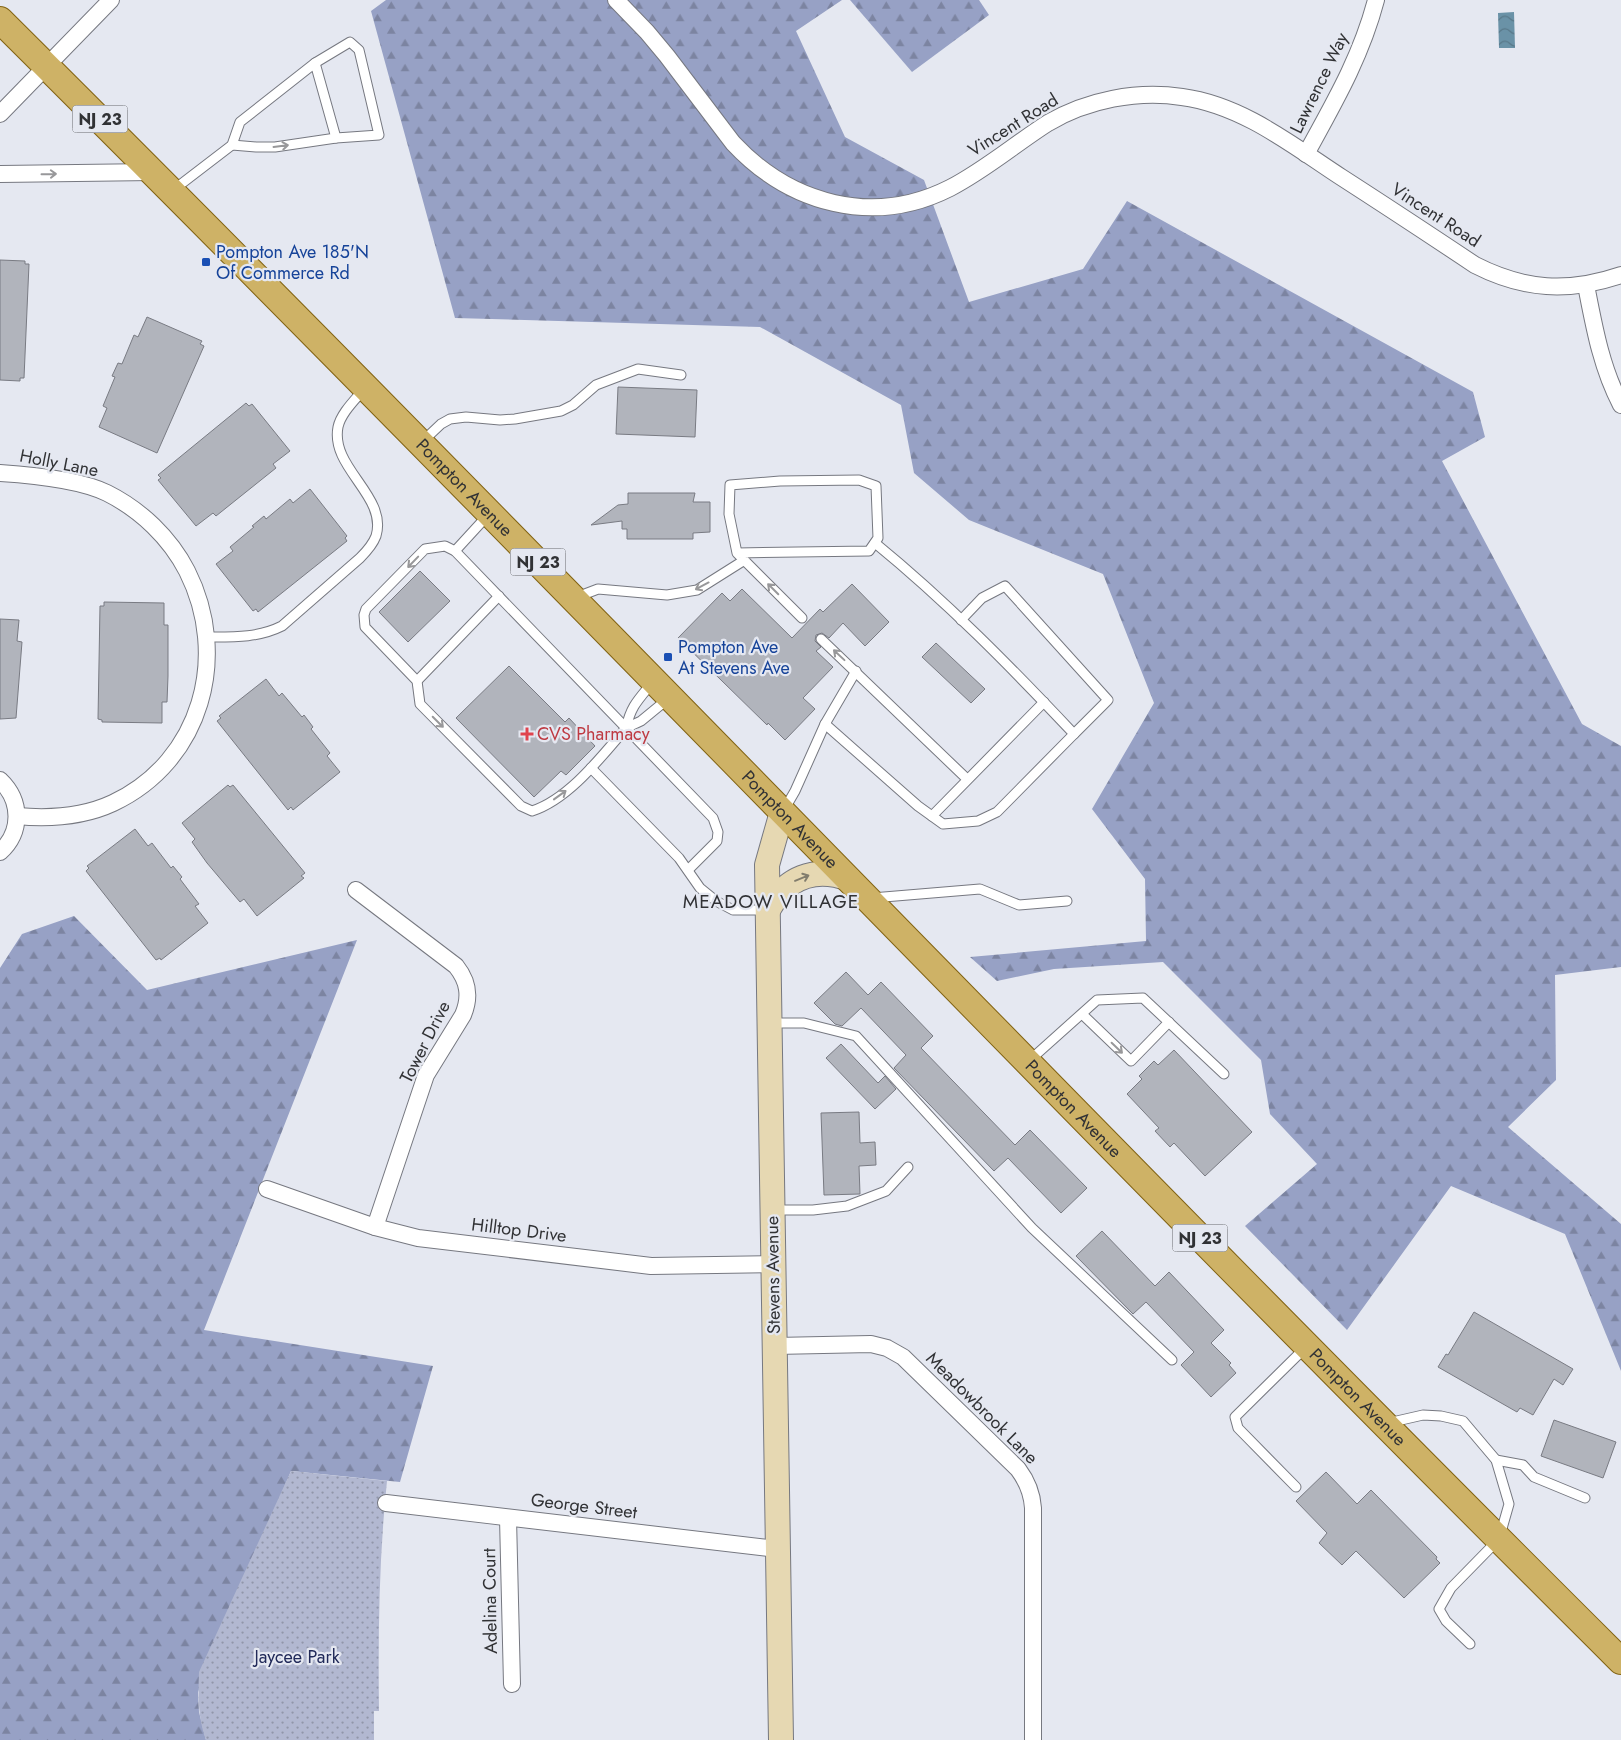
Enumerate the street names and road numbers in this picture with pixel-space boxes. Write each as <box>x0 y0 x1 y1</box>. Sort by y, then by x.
street label: Lawrence Way <box>1283 28 1355 138</box>
street label: Vincent Road <box>963 87 1063 163</box>
road number: NJ 23 <box>72 106 128 132</box>
street label: Vincent Road <box>1386 176 1486 254</box>
street label: Pompton Avenue <box>410 433 519 543</box>
street label: Holly Lane <box>17 443 101 483</box>
road number: NJ 23 <box>510 548 566 576</box>
street label: Pompton Avenue <box>736 765 844 875</box>
street label: Tower Drive <box>393 996 457 1088</box>
street label: Pompton Avenue <box>1019 1054 1128 1164</box>
street label: Hilltop Drive <box>470 1211 568 1249</box>
street label: Stevens Avenue <box>759 1216 787 1334</box>
road number: NJ 23 <box>1172 1224 1228 1252</box>
street label: Pompton Avenue <box>1303 1342 1412 1452</box>
street label: Meadowbrook Lane <box>920 1346 1044 1470</box>
street label: George Street <box>529 1487 639 1525</box>
street label: Adelina Court <box>476 1547 504 1654</box>

